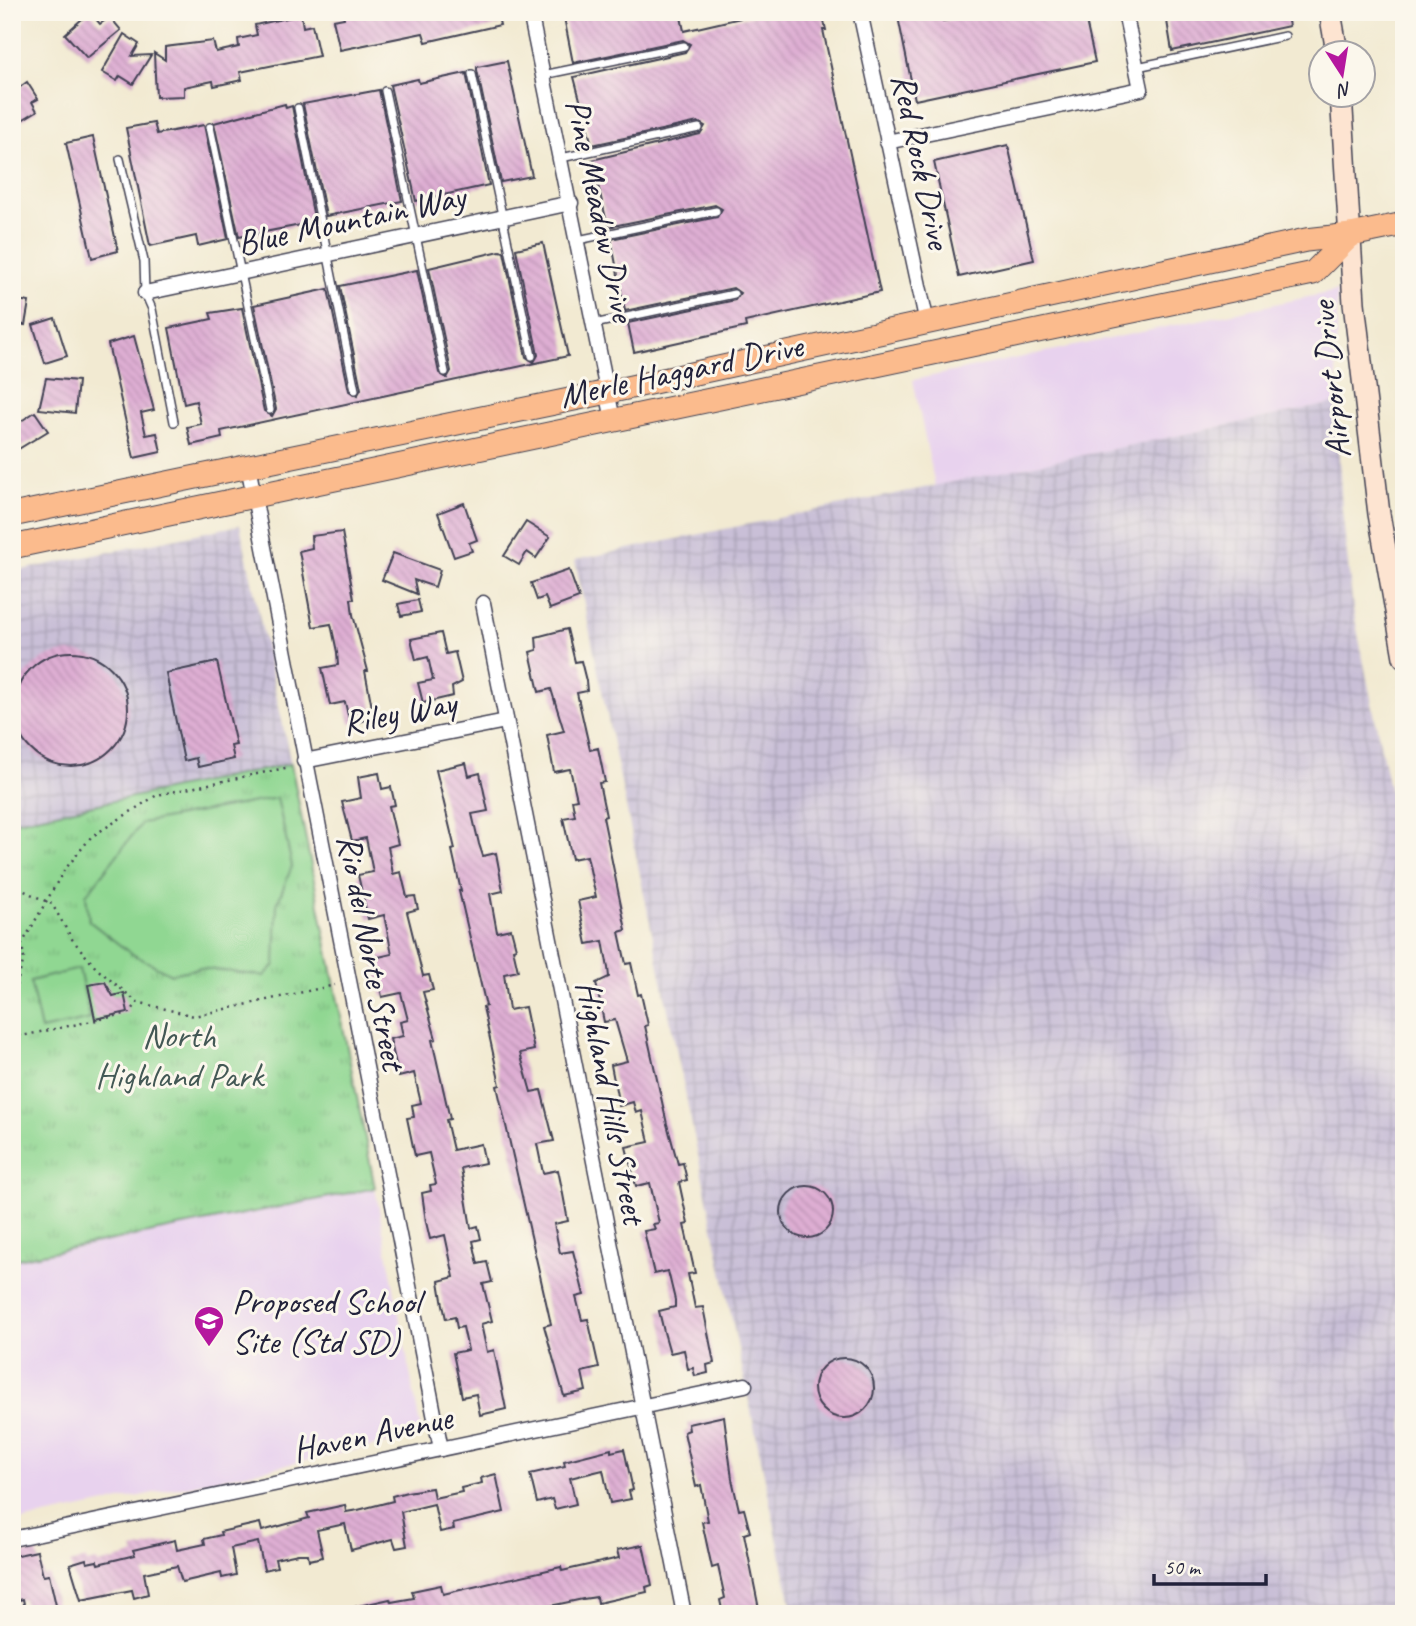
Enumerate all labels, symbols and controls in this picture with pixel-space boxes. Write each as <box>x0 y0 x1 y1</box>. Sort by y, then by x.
north arrow <box>1308 38 1378 108</box>
street label: Red Rock Drive <box>881 70 963 255</box>
text: N <box>1334 77 1354 103</box>
street label: Pine Meadow Drive <box>555 95 647 328</box>
street label: Blue Mountain Way <box>233 173 472 266</box>
street label: Airport Drive <box>1300 297 1361 461</box>
street label: Merle Haggard Drive <box>556 322 809 418</box>
street label: Riley Way <box>339 679 463 746</box>
street label: Rio del Norte Street <box>327 831 417 1077</box>
street label: Highland Hills Street <box>566 977 658 1231</box>
park label: North Highland Park <box>95 1013 266 1098</box>
place label: Proposed School Site (Std SD) <box>232 1279 426 1364</box>
school or university icon: Proposed School Site (Std SD) <box>192 1304 226 1348</box>
street label: Haven Avenue <box>288 1394 458 1472</box>
scale bar <box>1154 1542 1266 1586</box>
text: 50 m <box>1164 1554 1202 1580</box>

